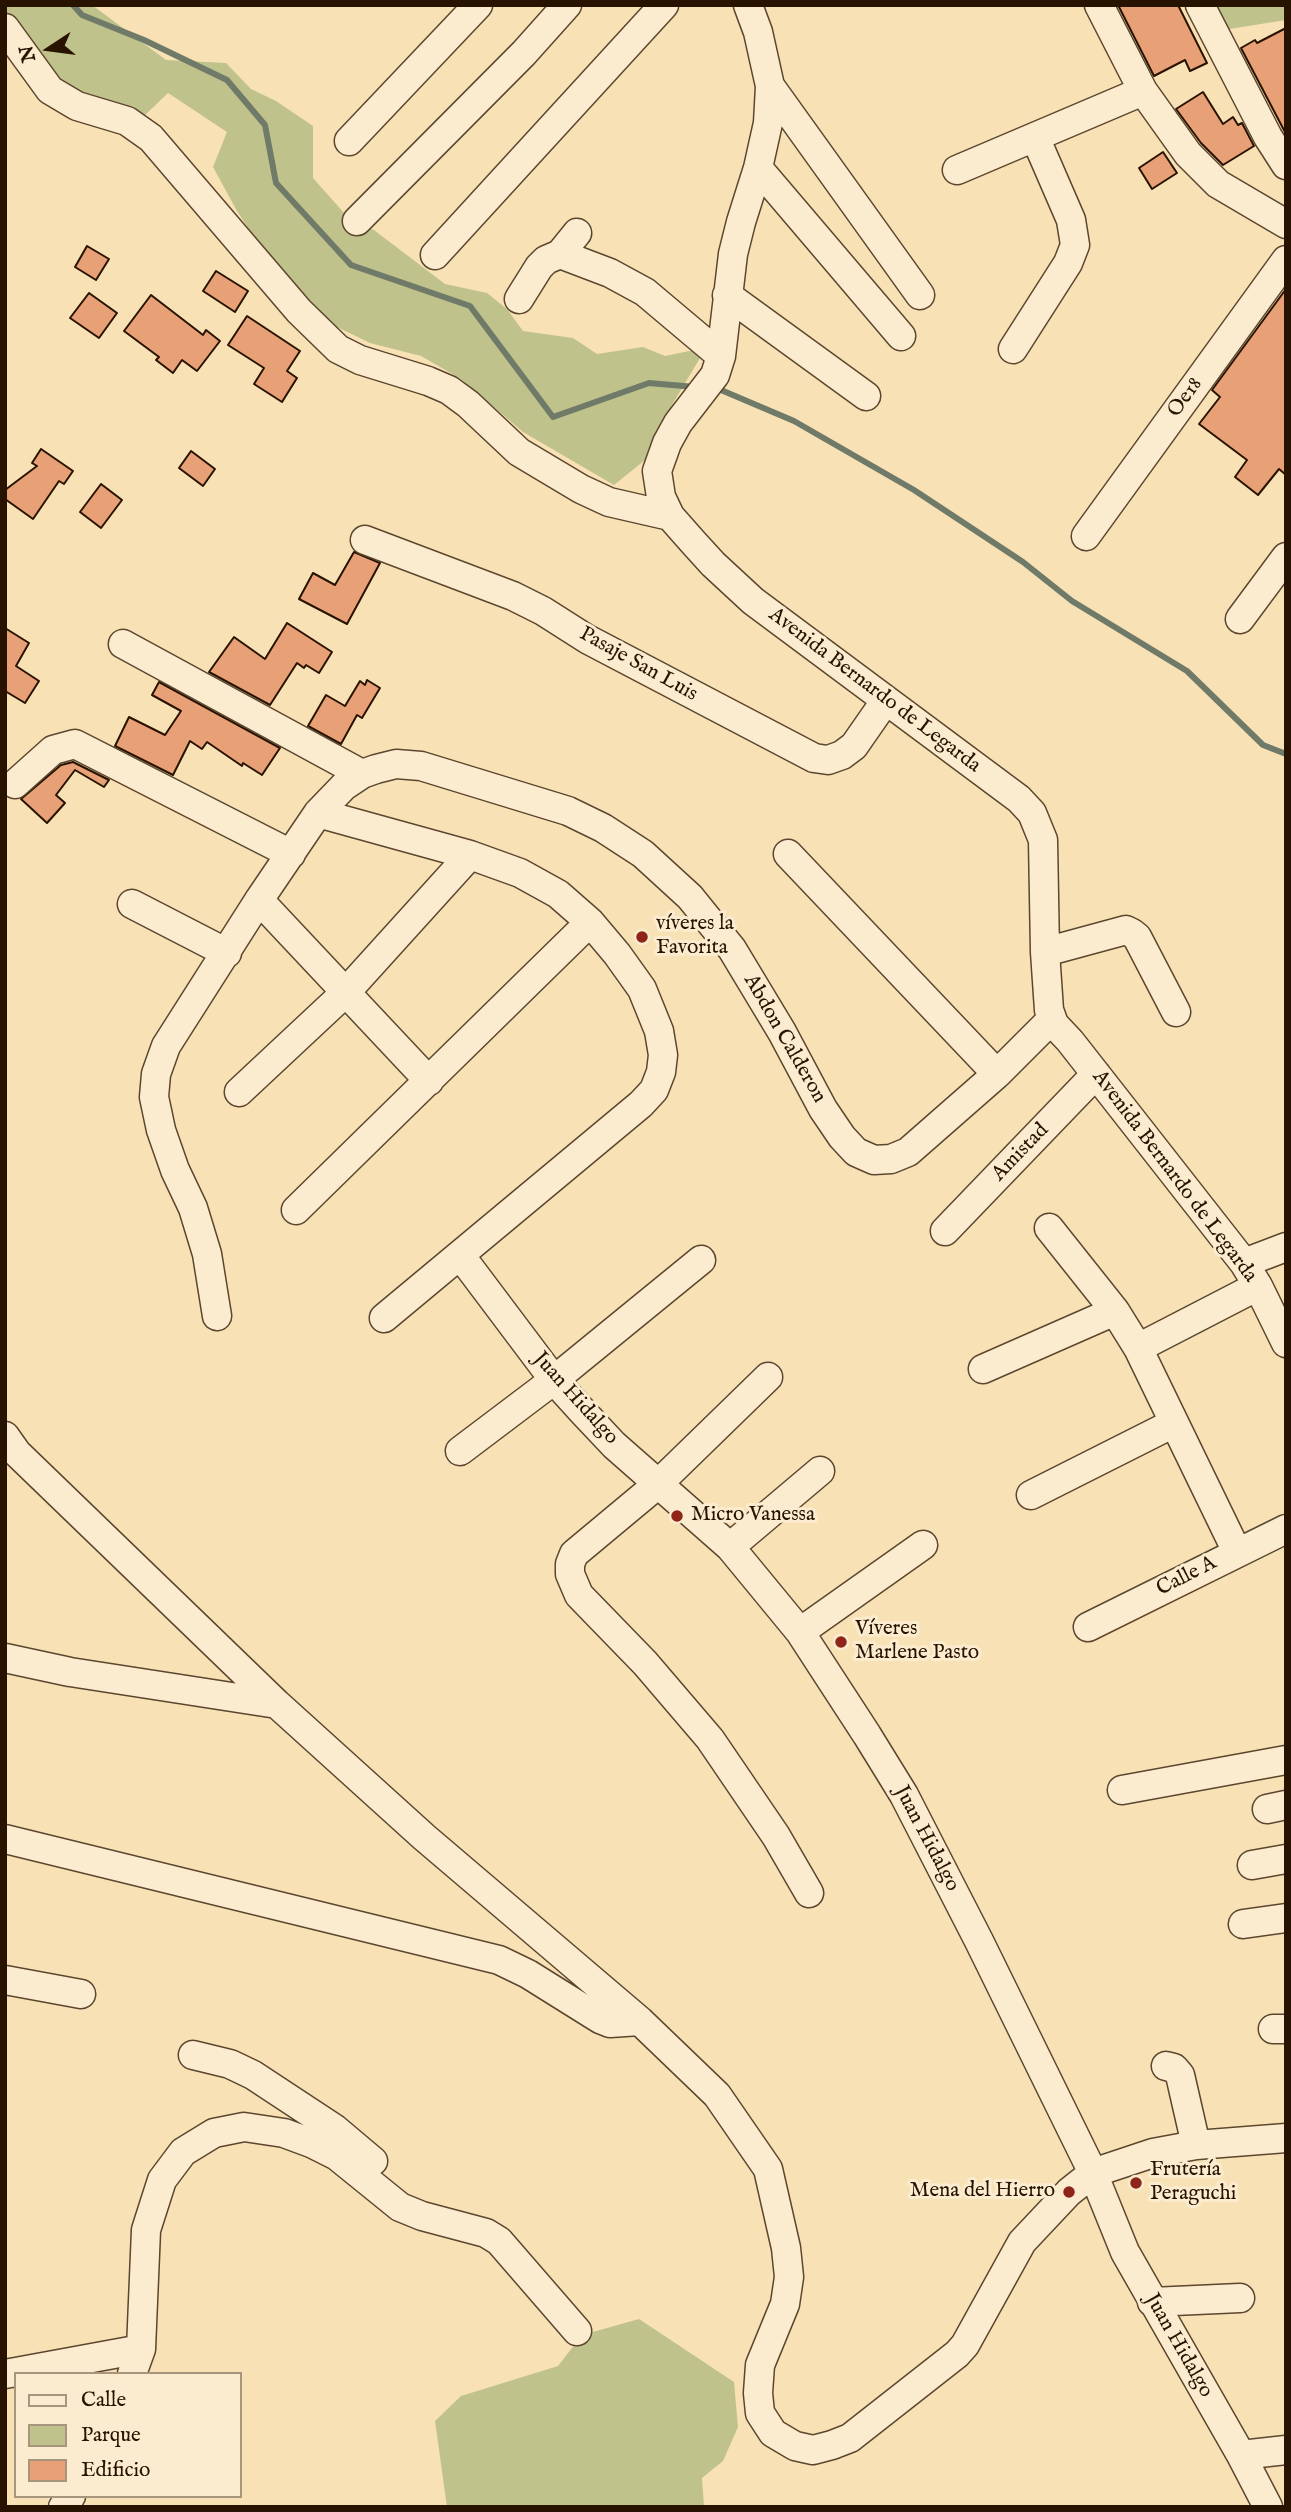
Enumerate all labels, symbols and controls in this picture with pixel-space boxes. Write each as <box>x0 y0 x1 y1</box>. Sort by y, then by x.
north arrow <box>14 14 84 84</box>
text: N <box>15 43 42 64</box>
street label: Oe18 <box>1163 373 1209 423</box>
street label: Avenida Bernardo de Legarda <box>763 603 985 779</box>
street label: Pasaje San Luis <box>575 622 701 708</box>
place label: víveres la Favorita <box>656 912 734 962</box>
marker: víveres la Favorita <box>634 929 650 945</box>
street label: Abdon Calderon <box>737 970 831 1108</box>
street label: Avenida Bernardo de Legarda <box>1086 1066 1262 1288</box>
street label: Amistad <box>987 1119 1055 1187</box>
street label: Juan Hidalgo <box>527 1347 623 1451</box>
place label: Micro Vanessa <box>691 1503 815 1529</box>
marker: Micro Vanessa <box>669 1508 685 1524</box>
street label: Calle A <box>1153 1551 1221 1603</box>
place label: Víveres Marlene Pasto <box>855 1617 979 1667</box>
marker: Víveres Marlene Pasto <box>833 1634 849 1650</box>
street label: Juan Hidalgo <box>888 1782 964 1896</box>
place label: Frutería Peraguchi <box>1150 2158 1236 2208</box>
marker: Frutería Peraguchi <box>1128 2175 1144 2191</box>
place label: Mena del Hierro <box>910 2179 1055 2205</box>
marker: Mena del Hierro <box>1061 2184 1077 2200</box>
street label: Juan Hidalgo <box>1138 2289 1218 2403</box>
legend <box>14 2372 242 2498</box>
text: Calle <box>81 2387 126 2414</box>
text: Parque <box>81 2422 141 2449</box>
text: Edificio <box>81 2457 150 2484</box>

